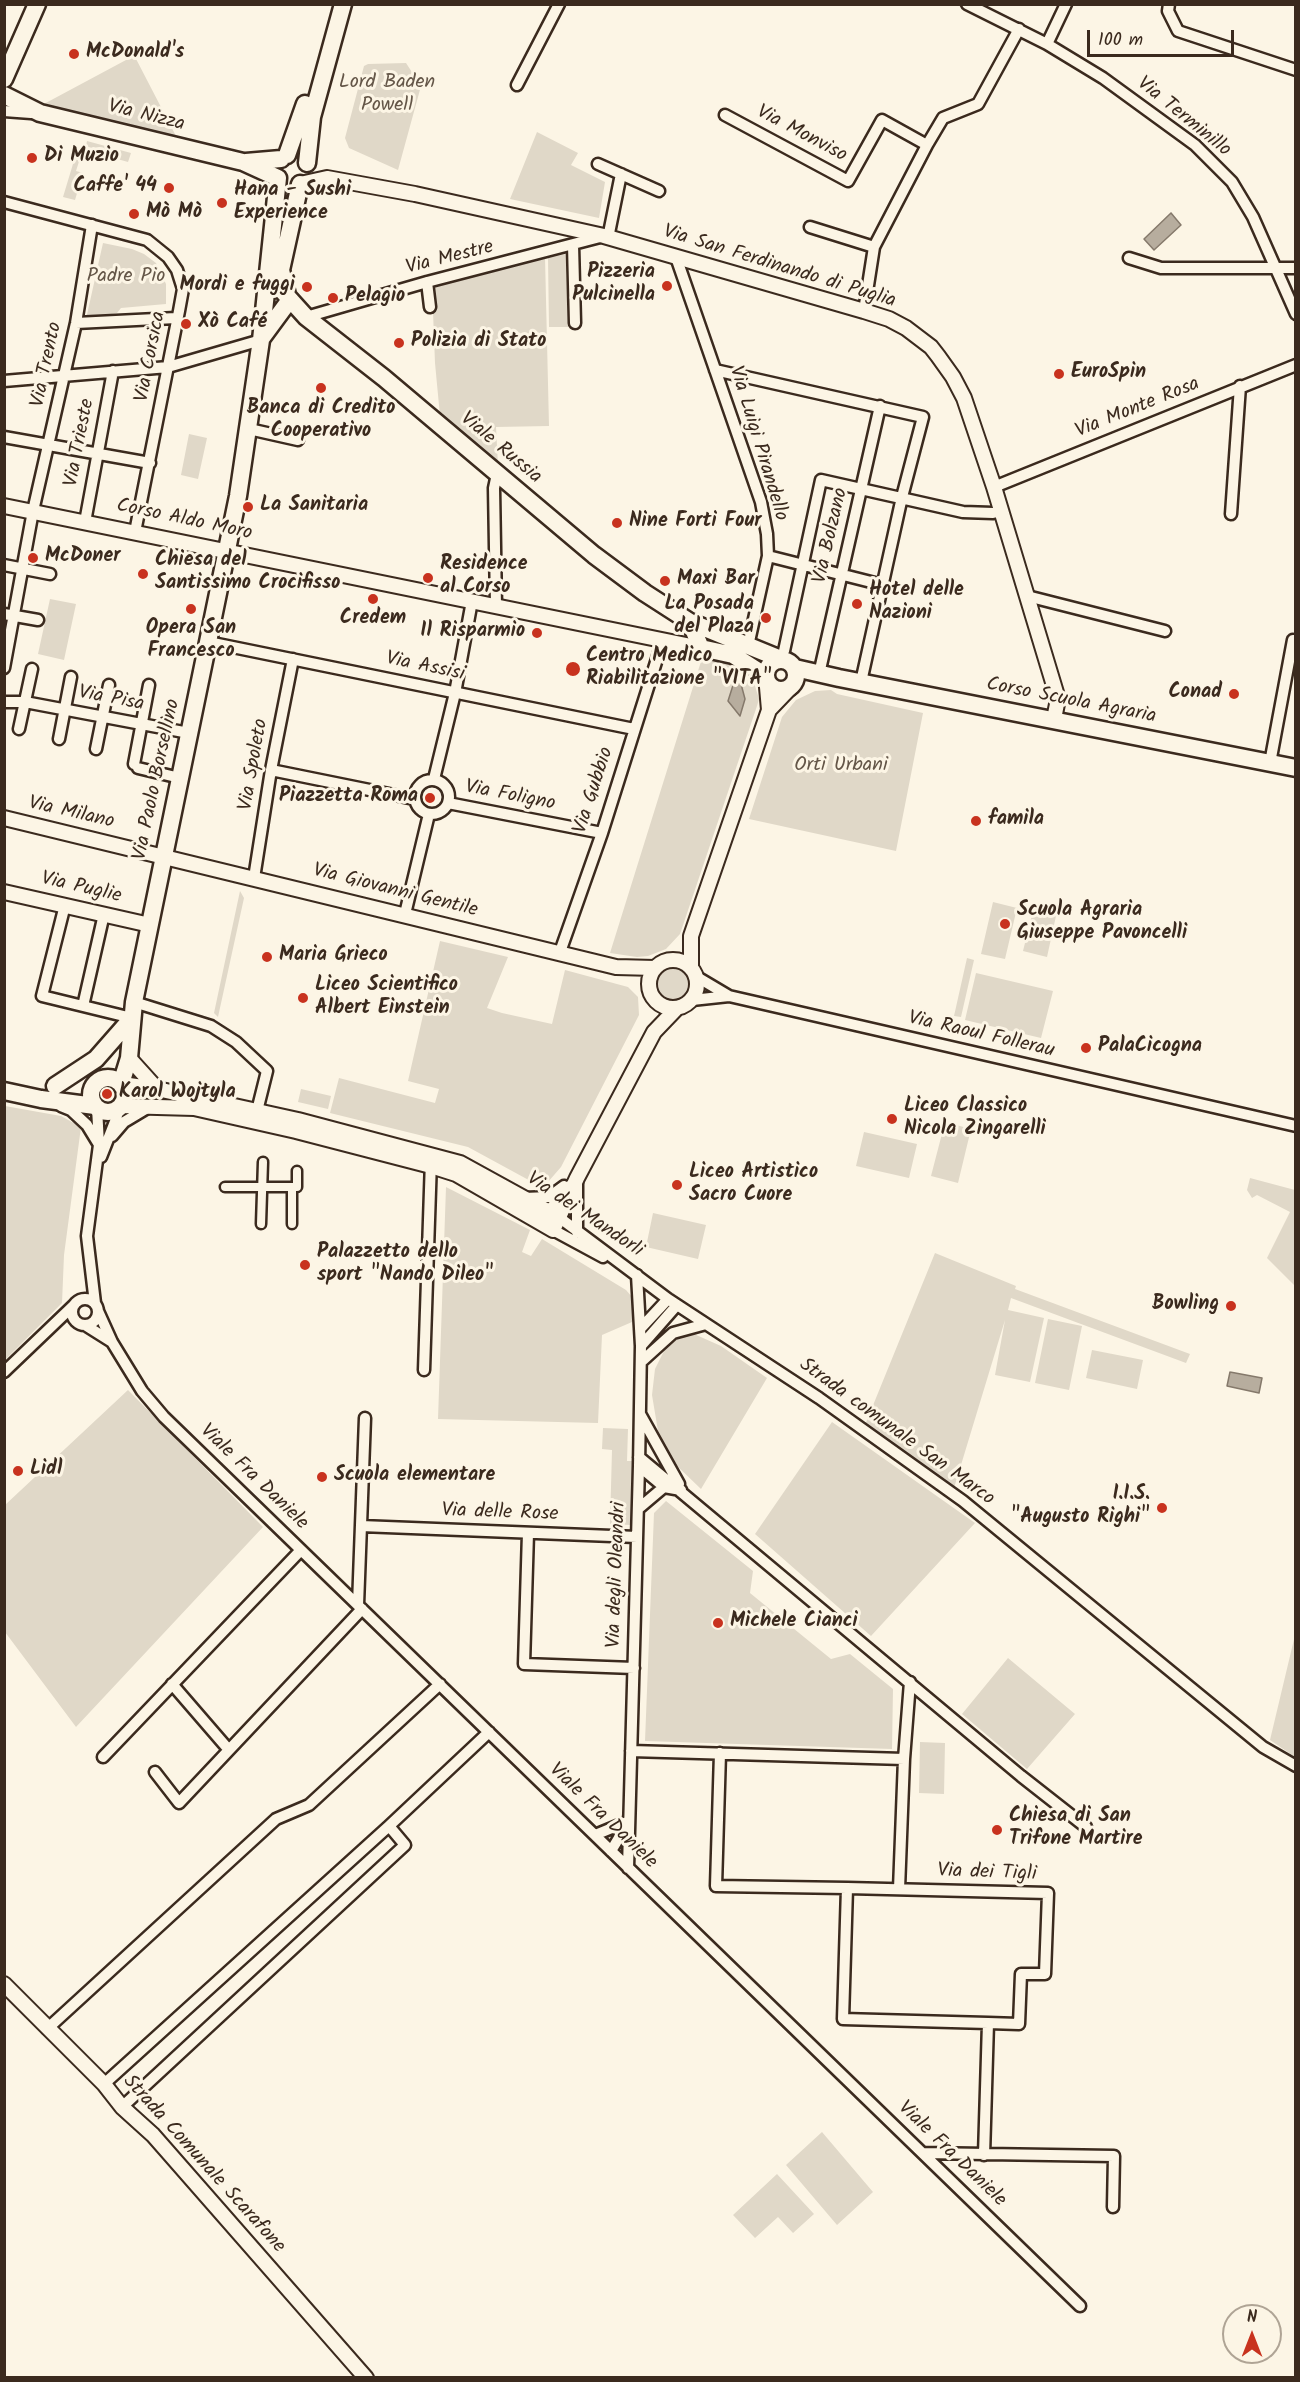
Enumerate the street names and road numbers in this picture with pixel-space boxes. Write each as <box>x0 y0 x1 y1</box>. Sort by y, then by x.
street label: Via Terminillo <box>1131 73 1235 163</box>
street label: Via Nizza <box>105 96 187 138</box>
street label: Via Monviso <box>752 101 850 169</box>
street label: Via San Ferdinando di Puglia <box>660 221 898 315</box>
street label: Via Mestre <box>404 237 496 281</box>
street label: Via Corsica <box>131 310 173 404</box>
street label: Via Trento <box>27 320 69 410</box>
street label: Via Luigi Pirandello <box>722 364 792 524</box>
street label: Via Monte Rosa <box>1072 373 1204 445</box>
street label: Via Trieste <box>61 397 101 489</box>
street label: Viale Russia <box>454 408 546 490</box>
street label: Via Bolzano <box>809 486 855 586</box>
street label: Corso Aldo Moro <box>114 495 254 547</box>
street label: Via Assisi <box>383 648 467 688</box>
street label: Corso Scuola Agraria <box>984 674 1158 730</box>
street label: Via Pisa <box>76 682 146 718</box>
street label: Via Paolo Borsellino <box>129 697 187 863</box>
street label: Via Spoleto <box>235 717 275 813</box>
street label: Via Gubbio <box>570 745 620 837</box>
street label: Via Foligno <box>463 777 557 817</box>
street label: Via Milano <box>26 792 116 836</box>
street label: Via Giovanni Gentile <box>310 860 480 924</box>
street label: Via Puglie <box>39 868 123 910</box>
street label: Via Raoul Follerau <box>906 1008 1056 1064</box>
street label: Via dei Mandorli <box>521 1168 647 1264</box>
street label: Strada comunale San Marco <box>794 1354 998 1512</box>
street label: Viale Fra Daniele <box>194 1420 312 1536</box>
street label: Via delle Rose <box>441 1500 559 1528</box>
street label: Via degli Oleandri <box>603 1501 633 1649</box>
street label: Viale Fra Daniele <box>543 1759 661 1875</box>
street label: Via dei Tigli <box>937 1860 1037 1888</box>
street label: Strada Comunale Scarafone <box>117 2071 289 2259</box>
street label: Viale Fra Daniele <box>892 2097 1010 2213</box>

